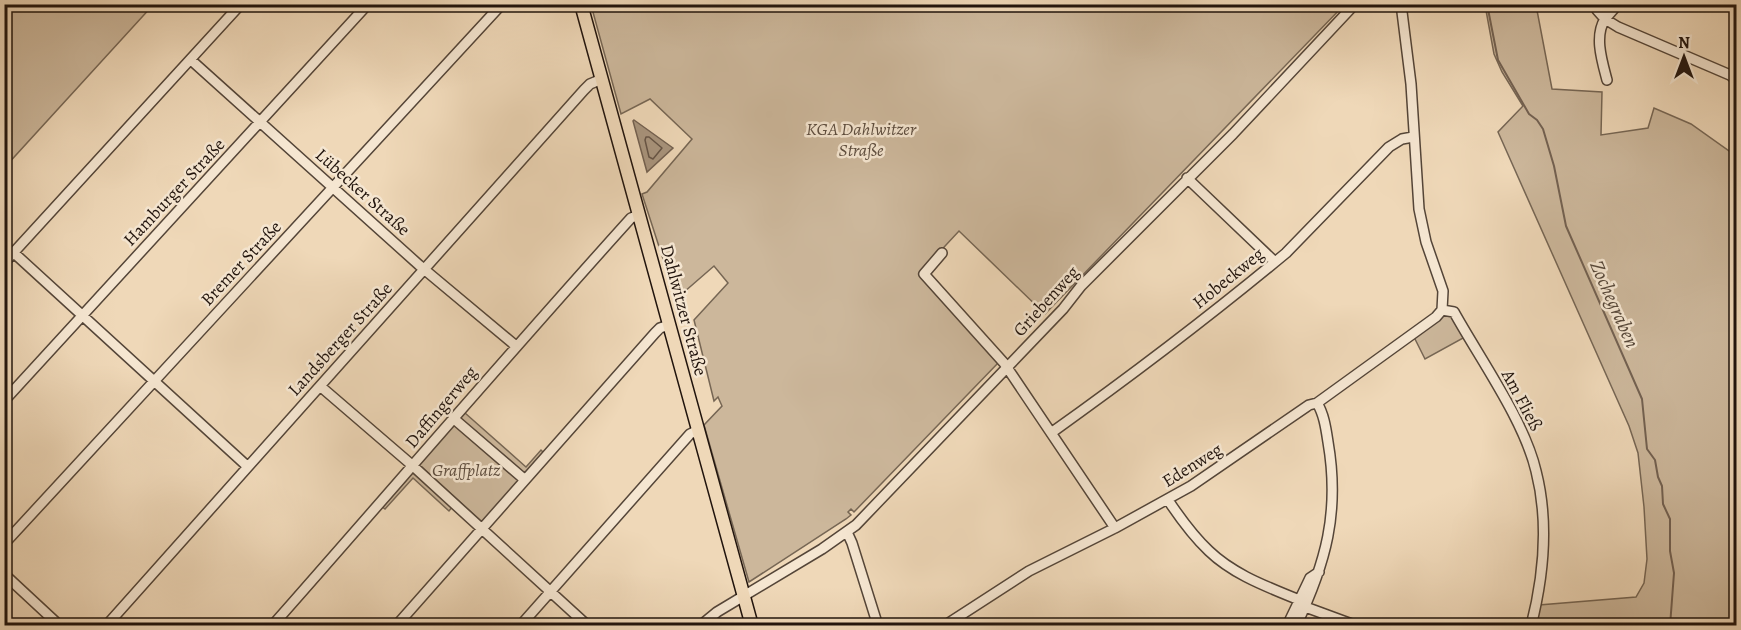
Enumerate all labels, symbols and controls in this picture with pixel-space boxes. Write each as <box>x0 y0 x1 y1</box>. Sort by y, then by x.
north arrow <box>1654 27 1714 87</box>
text: N <box>1678 32 1690 54</box>
park label: KGA Dahlwitzer Straße <box>806 117 917 162</box>
street label: Hamburger Straße <box>118 133 230 251</box>
street label: Lübecker Straße <box>310 143 416 241</box>
street label: Bremer Straße <box>195 215 287 311</box>
street label: Dahlwitzer Straße <box>655 242 713 378</box>
street label: Hobeckweg <box>1187 242 1269 314</box>
water label: Zochegraben <box>1583 256 1646 352</box>
street label: Griebenweg <box>1008 260 1084 342</box>
street label: Landsberger Straße <box>282 277 398 401</box>
street label: Daffingerweg <box>400 361 482 453</box>
street label: Am Fließ <box>1495 364 1548 435</box>
street label: Edenweg <box>1157 437 1227 493</box>
park label: Graffplatz <box>432 458 501 482</box>

